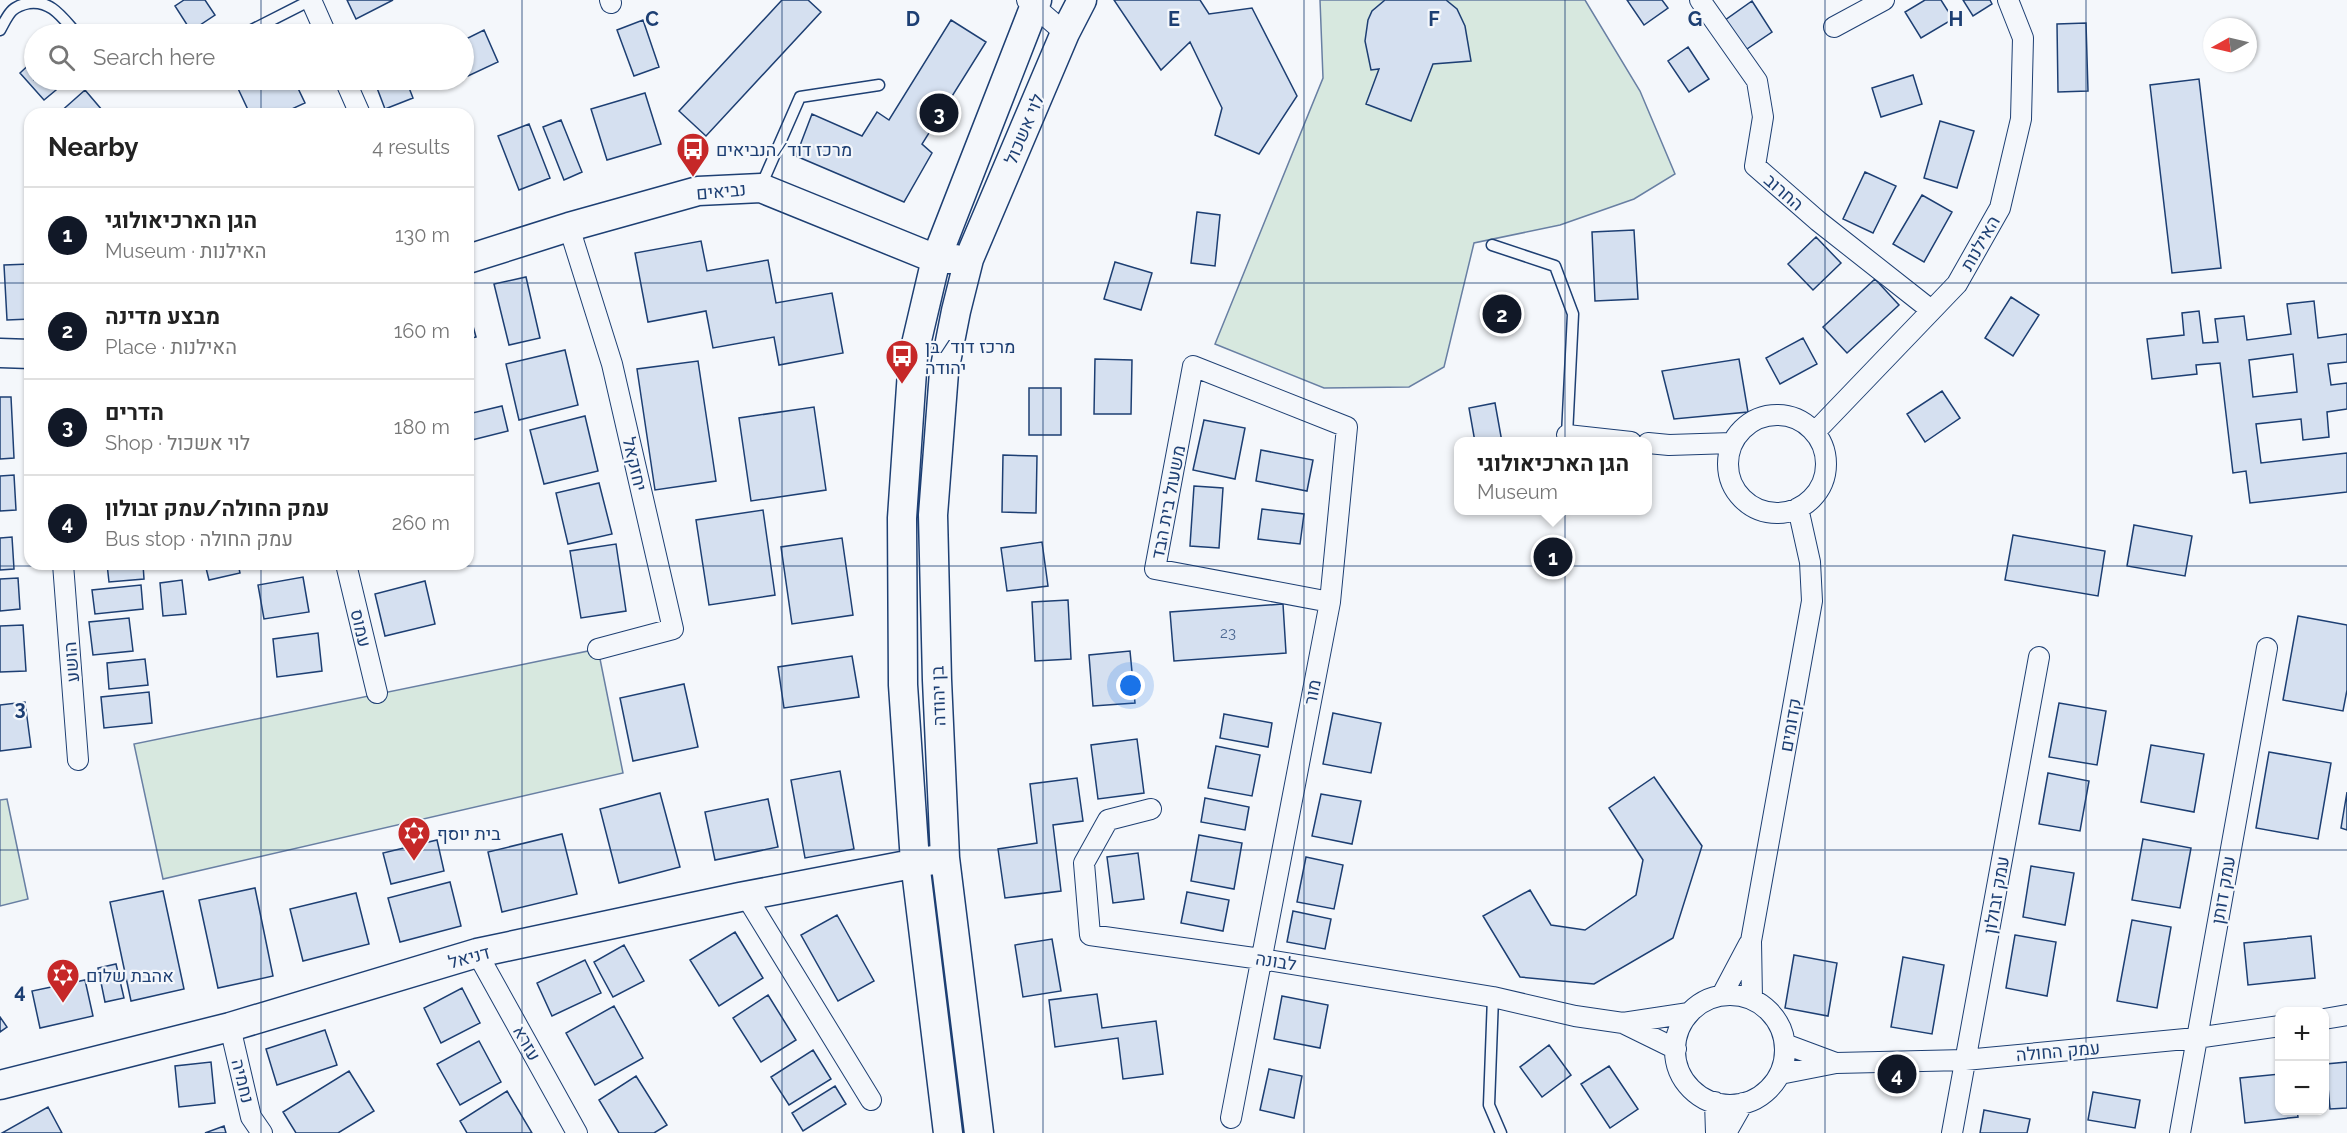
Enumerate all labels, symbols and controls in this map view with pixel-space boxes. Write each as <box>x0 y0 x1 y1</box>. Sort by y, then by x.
text: C <box>645 7 659 31</box>
text: D <box>906 7 920 31</box>
text: E <box>1168 7 1180 31</box>
text: F <box>1428 7 1440 31</box>
text: G <box>1688 7 1702 31</box>
text: H <box>1949 7 1963 31</box>
north arrow <box>2203 18 2257 72</box>
search box <box>24 24 474 90</box>
icon: search <box>45 41 78 74</box>
text: Search here <box>93 44 215 70</box>
pin: 3 <box>920 90 958 136</box>
street label: לוי אשכול <box>1000 91 1048 167</box>
bus stop icon: מרכז דוד/הנביאים <box>675 131 711 178</box>
text: Nearby <box>48 132 138 162</box>
text: 4 results <box>372 135 450 159</box>
place label: מרכז דוד/הנביאים <box>716 139 852 160</box>
street label: החרוב <box>1760 169 1808 215</box>
street label: נביאים <box>695 178 747 204</box>
text: הגן הארכיאולוגי <box>105 207 257 233</box>
street label: האילנות <box>1956 212 2004 274</box>
text: 1 <box>63 223 72 247</box>
text: 130 m <box>395 223 450 247</box>
text: Museum · האילנות <box>105 239 267 263</box>
pin: 2 <box>1482 292 1522 336</box>
text: מבצע מדינה <box>105 303 220 329</box>
text: 2 <box>62 319 73 343</box>
text: 160 m <box>394 319 450 343</box>
text: Place · האילנות <box>105 335 237 359</box>
place label: מרכז דוד/בן יהודה <box>925 336 1015 378</box>
bus stop icon: מרכז דוד/בן יהודה <box>884 338 920 385</box>
text: הדרים <box>105 399 164 425</box>
text: 3 <box>62 415 73 439</box>
text: 180 m <box>394 415 450 439</box>
text: Shop · לוי אשכול <box>105 431 250 455</box>
street label: יחזקאל <box>619 435 651 493</box>
popup <box>1454 437 1652 515</box>
street label: משעול בית הבד <box>1147 443 1189 561</box>
text: הגן הארכיאולוגי <box>1477 450 1629 476</box>
text: Museum <box>1477 480 1558 504</box>
text: עמק החולה/עמק זבולון <box>105 495 329 521</box>
text: 4 <box>62 511 73 535</box>
text: 260 m <box>392 511 450 535</box>
text: Bus stop · עמק החולה <box>105 527 293 551</box>
pin: 1 <box>1534 534 1572 580</box>
street label: עמוס <box>346 607 376 649</box>
house number: 23 <box>1220 624 1236 642</box>
street label: הושע <box>59 641 83 683</box>
street label: בן יהודה <box>926 665 950 727</box>
your location <box>1116 671 1145 700</box>
street label: מור <box>1299 677 1325 707</box>
text: 3 <box>14 696 26 720</box>
street label: קדומים <box>1775 697 1805 753</box>
synagogue icon: בית יוסף <box>396 815 432 862</box>
place label: בית יוסף <box>437 823 501 844</box>
street label: עמק דותן <box>2207 854 2239 926</box>
street label: עמק זבולון <box>1979 855 2013 935</box>
street label: דניאל <box>446 941 492 973</box>
street label: לבונה <box>1254 947 1298 975</box>
synagogue icon: אהבת שלום <box>45 957 81 1004</box>
place label: אהבת שלום <box>86 965 174 986</box>
text: 4 <box>14 979 26 1003</box>
map controls <box>2275 1007 2329 1115</box>
button: + <box>2275 1007 2329 1061</box>
street label: עזרא <box>509 1022 545 1064</box>
street label: עמק החולה <box>2015 1037 2101 1065</box>
pin: 4 <box>1878 1052 1916 1096</box>
street label: נחמיה <box>227 1057 259 1105</box>
button: − <box>2275 1061 2329 1115</box>

